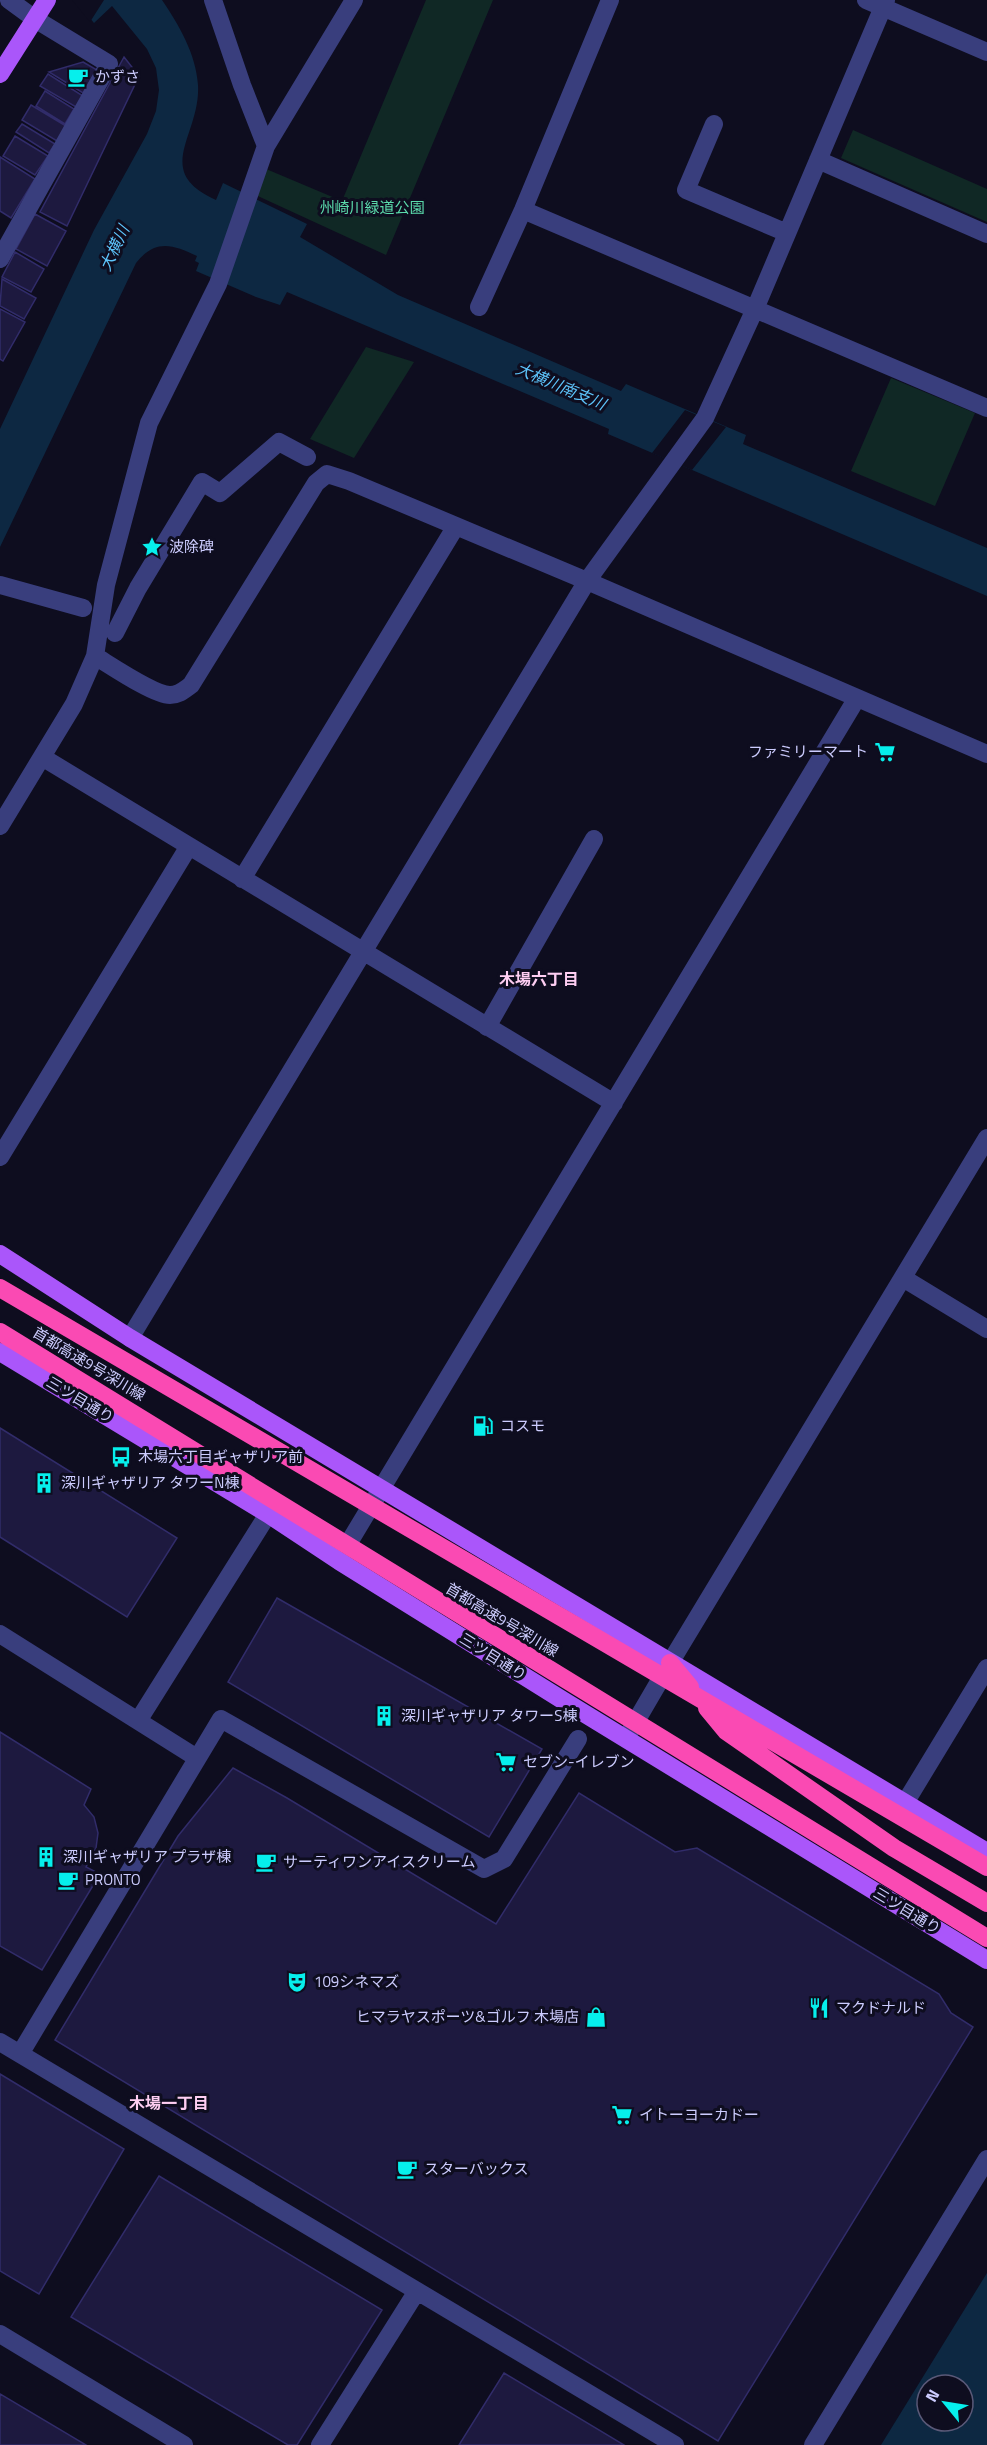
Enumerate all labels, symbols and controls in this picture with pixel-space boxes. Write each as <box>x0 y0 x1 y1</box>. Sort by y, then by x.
cafe icon: かずさ <box>66 65 90 89</box>
place label: かずさ <box>95 65 140 88</box>
park label: 州崎川緑道公園 <box>319 196 425 219</box>
water label: 大横川 <box>93 219 136 275</box>
water label: 大横川南支川 <box>512 356 612 417</box>
place icon: 波除碑 <box>140 535 164 559</box>
place label: 波除碑 <box>169 535 214 558</box>
place label: ファミリーマート <box>748 740 868 763</box>
supermarket icon: ファミリーマート <box>873 740 897 764</box>
district label: 木場六丁目 <box>499 967 579 991</box>
street label: 首都高速9号深川線 <box>28 1321 150 1406</box>
street label: 三ツ目通り <box>42 1370 118 1429</box>
fuel station icon: コスモ <box>471 1414 495 1438</box>
place label: コスモ <box>500 1414 545 1437</box>
bus stop icon: 木場六丁目ギャザリア前 <box>109 1445 133 1469</box>
place label: 木場六丁目ギャザリア前 <box>138 1445 303 1468</box>
building icon: 深川ギャザリア タワーN棟 <box>32 1471 56 1495</box>
place label: 深川ギャザリア タワーN棟 <box>61 1471 239 1494</box>
street label: 首都高速9号深川線 <box>441 1577 563 1662</box>
street label: 三ツ目通り <box>455 1627 531 1686</box>
building icon: 深川ギャザリア タワーS棟 <box>372 1704 396 1728</box>
place label: 深川ギャザリア タワーS棟 <box>401 1704 577 1727</box>
supermarket icon: セブン-イレブン <box>494 1750 518 1774</box>
place label: セブン-イレブン <box>523 1750 635 1773</box>
building icon: 深川ギャザリア プラザ棟 <box>34 1845 58 1869</box>
place label: 深川ギャザリア プラザ棟 <box>63 1845 231 1868</box>
cafe icon: サーティワンアイスクリーム <box>254 1850 278 1874</box>
place label: サーティワンアイスクリーム <box>283 1850 475 1873</box>
cafe icon: PRONTO <box>56 1868 80 1892</box>
place label: PRONTO <box>85 1868 141 1891</box>
street label: 三ツ目通り <box>869 1881 945 1940</box>
theatre icon: 109シネマズ <box>285 1970 309 1994</box>
place label: 109シネマズ <box>314 1970 399 1993</box>
restaurant icon: マクドナルド <box>807 1996 831 2020</box>
place label: マクドナルド <box>836 1996 926 2019</box>
place label: ヒマラヤスポーツ&ゴルフ 木場店 <box>356 2005 579 2028</box>
shop icon: ヒマラヤスポーツ&ゴルフ 木場店 <box>584 2005 608 2029</box>
district label: 木場一丁目 <box>129 2091 209 2115</box>
supermarket icon: イトーヨーカドー <box>610 2103 634 2127</box>
place label: イトーヨーカドー <box>639 2103 759 2126</box>
cafe icon: スターバックス <box>395 2157 419 2181</box>
place label: スターバックス <box>424 2157 528 2180</box>
north arrow <box>915 2373 975 2433</box>
text: N <box>919 2385 945 2406</box>

